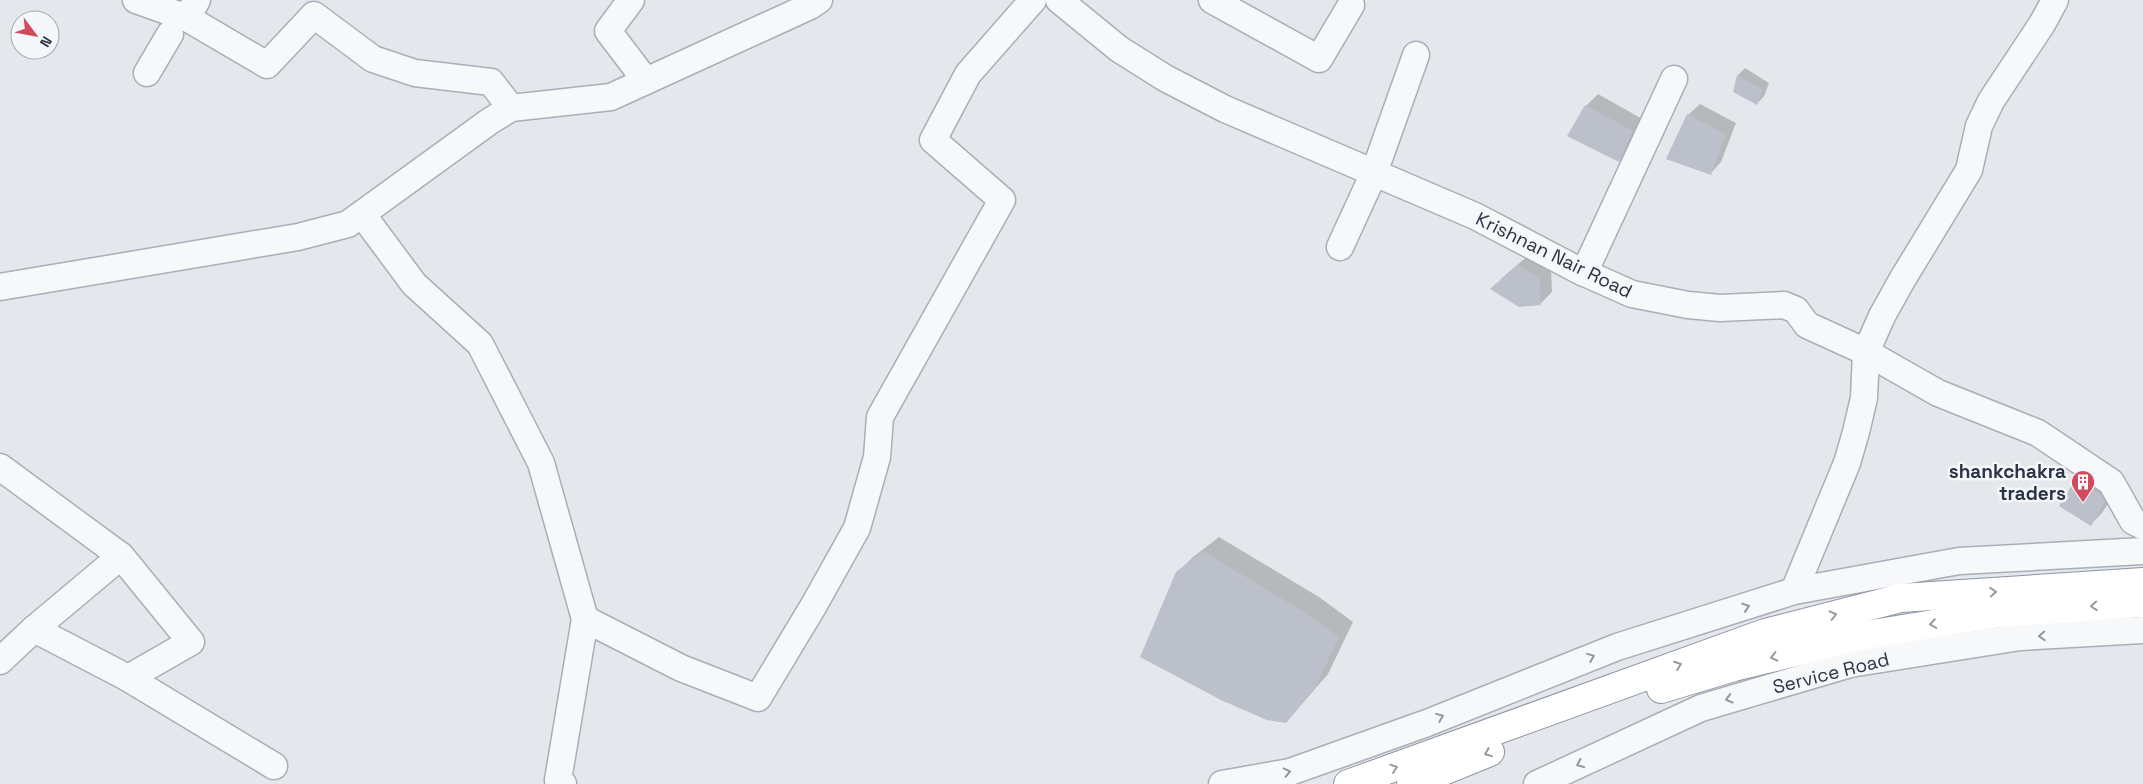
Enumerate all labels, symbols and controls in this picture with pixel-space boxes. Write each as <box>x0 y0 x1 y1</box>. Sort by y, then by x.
north arrow <box>10 10 60 60</box>
text: N <box>36 33 56 51</box>
street label: Krishnan Nair Road <box>1472 206 1636 304</box>
place label: shankchakra traders <box>1949 459 2066 506</box>
building icon: shankchakra traders <box>2070 469 2096 503</box>
one-way arrow <box>1990 586 1998 597</box>
one-way arrow <box>2090 600 2098 611</box>
one-way arrow <box>1741 602 1749 612</box>
one-way arrow <box>1829 611 1837 621</box>
one-way arrow <box>1929 619 1937 629</box>
one-way arrow <box>2038 631 2046 642</box>
street label: Service Road <box>1770 646 1892 700</box>
one-way arrow <box>1771 652 1779 662</box>
one-way arrow <box>1586 653 1595 664</box>
one-way arrow <box>1674 661 1682 671</box>
one-way arrow <box>1725 694 1734 704</box>
one-way arrow <box>1435 713 1444 724</box>
one-way arrow <box>1484 748 1492 758</box>
one-way arrow <box>1576 758 1585 768</box>
one-way arrow <box>1389 764 1398 774</box>
one-way arrow <box>1283 767 1292 778</box>

